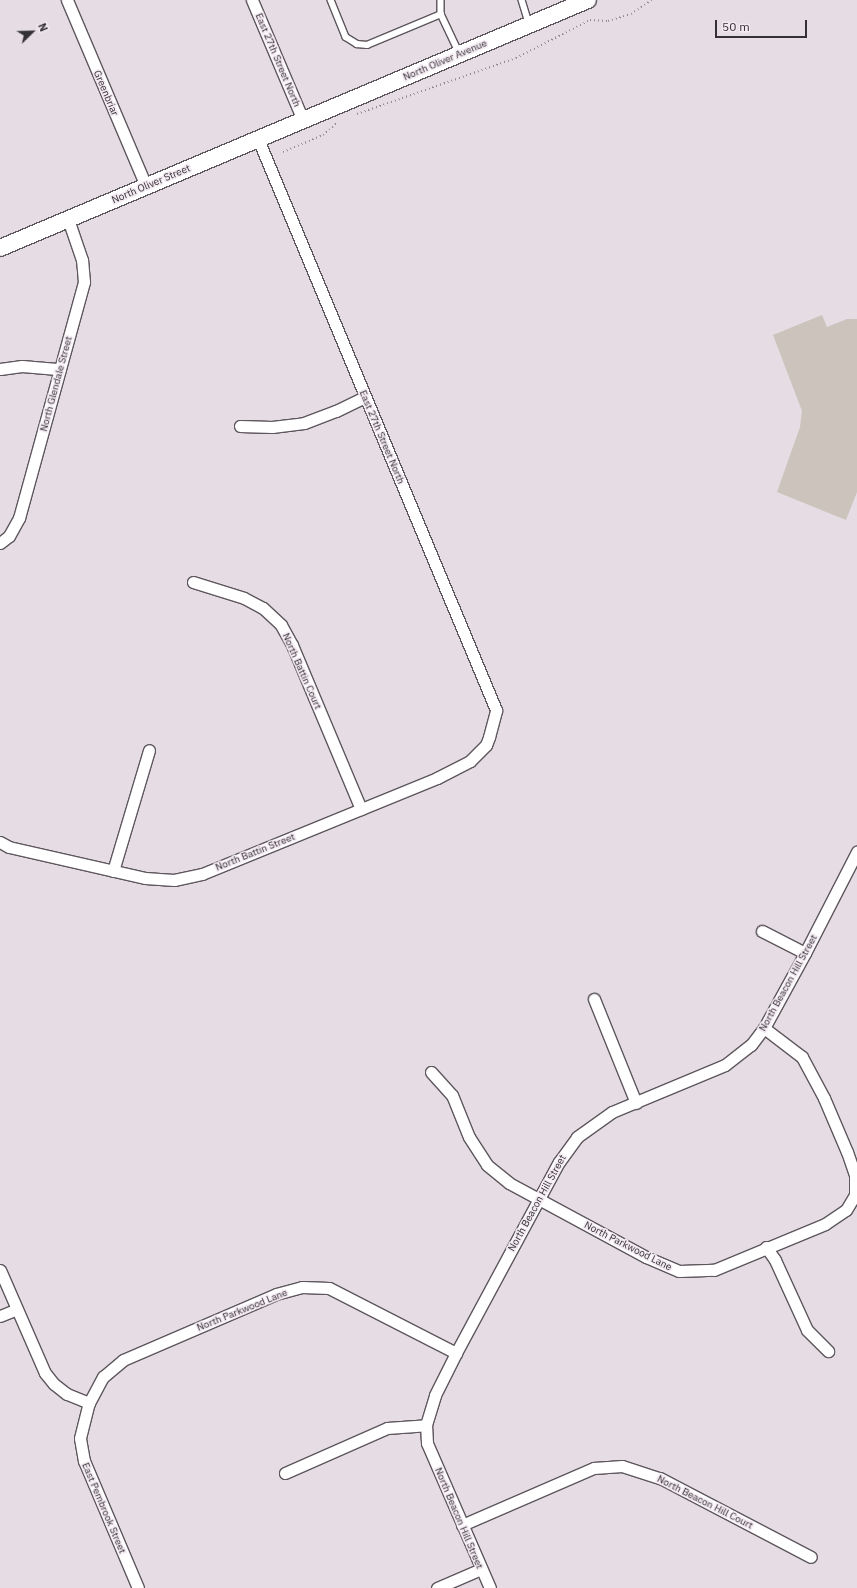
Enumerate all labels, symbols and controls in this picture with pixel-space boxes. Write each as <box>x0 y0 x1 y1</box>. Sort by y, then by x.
street label: East 27th Street North <box>253 11 303 109</box>
north arrow <box>12 12 52 52</box>
scale bar <box>717 12 809 38</box>
text: 50 m <box>722 19 750 34</box>
text: N <box>35 21 51 34</box>
street label: North Oliver Avenue <box>401 37 489 83</box>
street label: Greenbriar <box>91 68 121 118</box>
street label: North Oliver Street <box>110 162 192 206</box>
street label: North Glendale Street <box>38 335 74 433</box>
street label: East 27th Street North <box>357 388 407 486</box>
street label: North Battin Court <box>280 631 324 711</box>
street label: North Battin Street <box>213 831 297 873</box>
street label: North Beacon Hill Street <box>756 933 820 1033</box>
street label: North Beacon Hill Street <box>505 1153 569 1253</box>
street label: North Parkwood Lane <box>582 1219 674 1273</box>
street label: North Parkwood Lane <box>195 1286 289 1334</box>
street label: East Pembrook Street <box>79 1461 129 1555</box>
street label: North Beacon Hill Street <box>432 1466 486 1570</box>
street label: North Beacon Hill Court <box>655 1473 755 1531</box>

